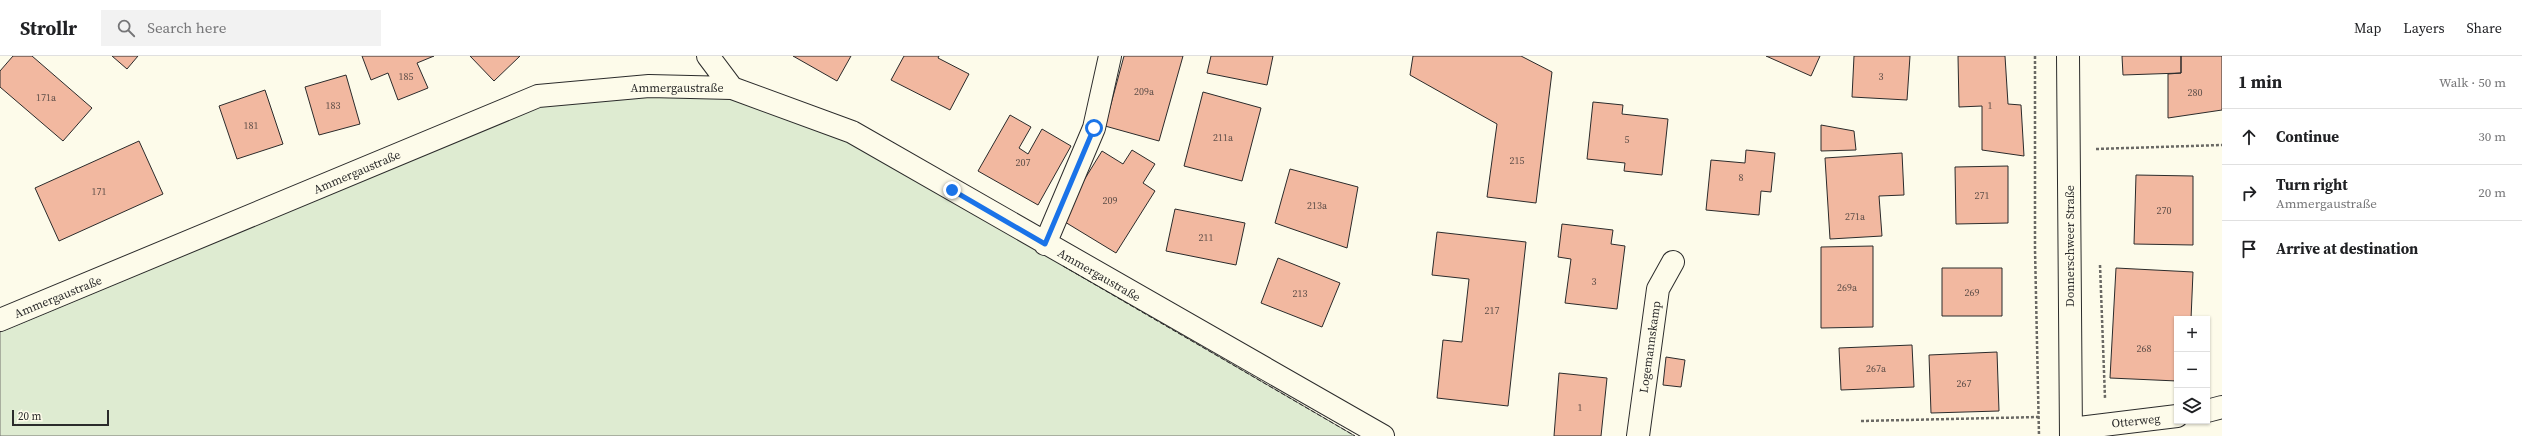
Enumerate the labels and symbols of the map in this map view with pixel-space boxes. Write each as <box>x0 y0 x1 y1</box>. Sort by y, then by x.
house number: 185 <box>399 70 414 83</box>
house number: 3 <box>1879 70 1884 83</box>
street label: Ammergaustraße <box>630 80 724 96</box>
house number: 209a <box>1134 85 1155 98</box>
house number: 280 <box>2188 86 2203 99</box>
house number: 171a <box>36 91 57 104</box>
house number: 183 <box>326 99 341 112</box>
house number: 1 <box>1988 99 1993 112</box>
house number: 181 <box>244 119 259 132</box>
route start <box>1085 119 1103 137</box>
house number: 211a <box>1213 131 1234 144</box>
house number: 5 <box>1625 133 1630 146</box>
street label: Ammergaustraße <box>311 146 403 198</box>
house number: 215 <box>1510 154 1525 167</box>
house number: 207 <box>1016 156 1031 169</box>
house number: 8 <box>1739 171 1744 184</box>
route end <box>943 181 961 199</box>
house number: 171 <box>92 185 107 198</box>
street label: Donnerschweer Straße <box>2062 185 2078 307</box>
house number: 271 <box>1975 189 1990 202</box>
house number: 209 <box>1103 194 1118 207</box>
house number: 213a <box>1307 199 1328 212</box>
house number: 270 <box>2157 204 2172 217</box>
house number: 271a <box>1845 210 1866 223</box>
house number: 211 <box>1199 231 1214 244</box>
street label: Ammergaustraße <box>1055 245 1143 305</box>
street label: Ammergaustraße <box>12 272 104 322</box>
house number: 3 <box>1592 275 1597 288</box>
house number: 269a <box>1837 281 1858 294</box>
house number: 269 <box>1965 286 1980 299</box>
house number: 213 <box>1293 287 1308 300</box>
street label: Logemannskamp <box>1636 300 1664 394</box>
house number: 217 <box>1485 304 1500 317</box>
house number: 268 <box>2137 342 2152 355</box>
house number: 267a <box>1866 362 1887 375</box>
house number: 267 <box>1957 377 1972 390</box>
house number: 1 <box>1578 401 1583 414</box>
scale bar <box>12 408 109 427</box>
street label: Otterweg <box>2111 410 2161 432</box>

